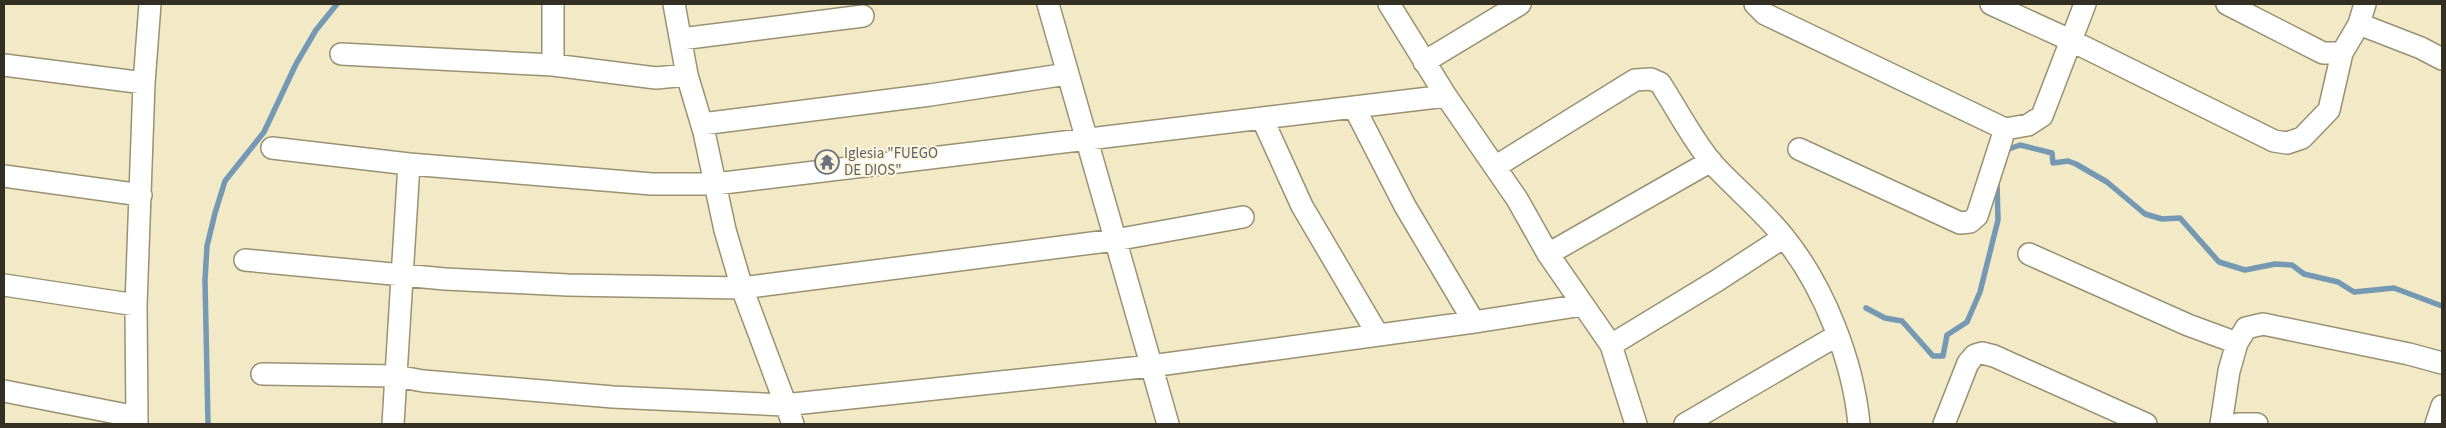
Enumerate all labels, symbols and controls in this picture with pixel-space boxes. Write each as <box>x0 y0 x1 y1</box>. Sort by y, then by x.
place label: Iglesia "FUEGO DE DIOS" <box>844 143 938 181</box>
temple icon: Iglesia "FUEGO DE DIOS" <box>814 149 840 175</box>

